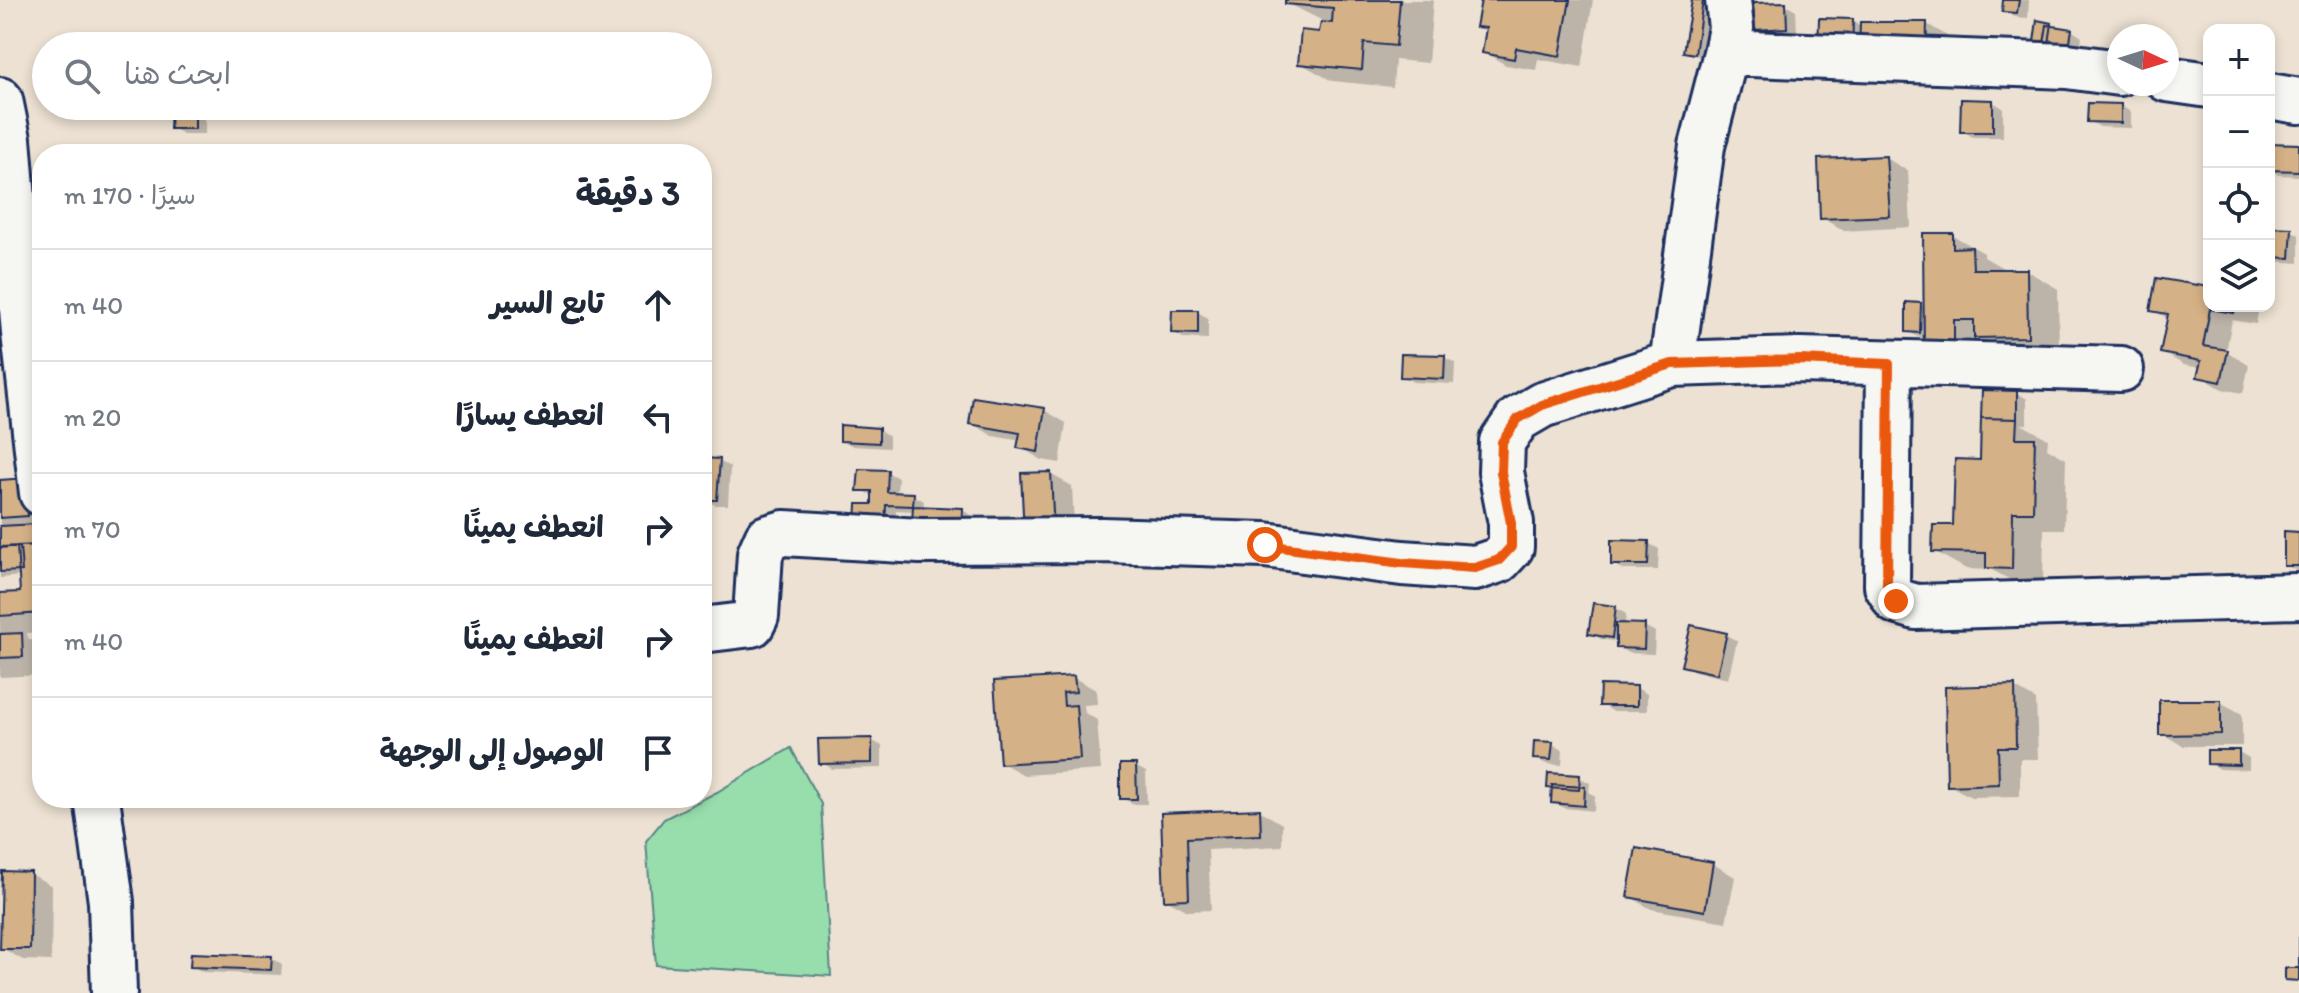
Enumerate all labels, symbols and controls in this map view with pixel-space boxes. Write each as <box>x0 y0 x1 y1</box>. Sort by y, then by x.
north arrow <box>2107 24 2179 96</box>
map controls <box>2203 24 2275 312</box>
button: + <box>2203 24 2275 96</box>
search box <box>32 32 712 120</box>
icon: search <box>60 54 104 98</box>
text: ابحث هنا <box>124 55 231 92</box>
button: − <box>2203 96 2275 168</box>
button: locate <box>2203 168 2275 240</box>
text: 3 دقيقة <box>575 173 680 214</box>
text: سيرًا · 170 m <box>64 179 196 211</box>
button: layers <box>2203 240 2275 312</box>
icon: ahead <box>636 283 680 327</box>
text: تابع السير <box>490 284 604 321</box>
text: 40 m <box>64 289 123 321</box>
icon: left <box>636 395 680 439</box>
text: انعطف يسارًا <box>455 396 604 433</box>
text: 20 m <box>64 401 121 433</box>
icon: right <box>636 507 680 551</box>
text: انعطف يمينًا <box>463 508 604 545</box>
text: 70 m <box>64 513 121 545</box>
route start <box>1247 527 1283 563</box>
route end <box>1878 583 1914 619</box>
icon: right <box>636 619 680 663</box>
text: انعطف يمينًا <box>463 620 604 657</box>
text: 40 m <box>64 625 123 657</box>
icon: arrive <box>636 731 680 775</box>
text: الوصول إلى الوجهة <box>380 732 604 769</box>

